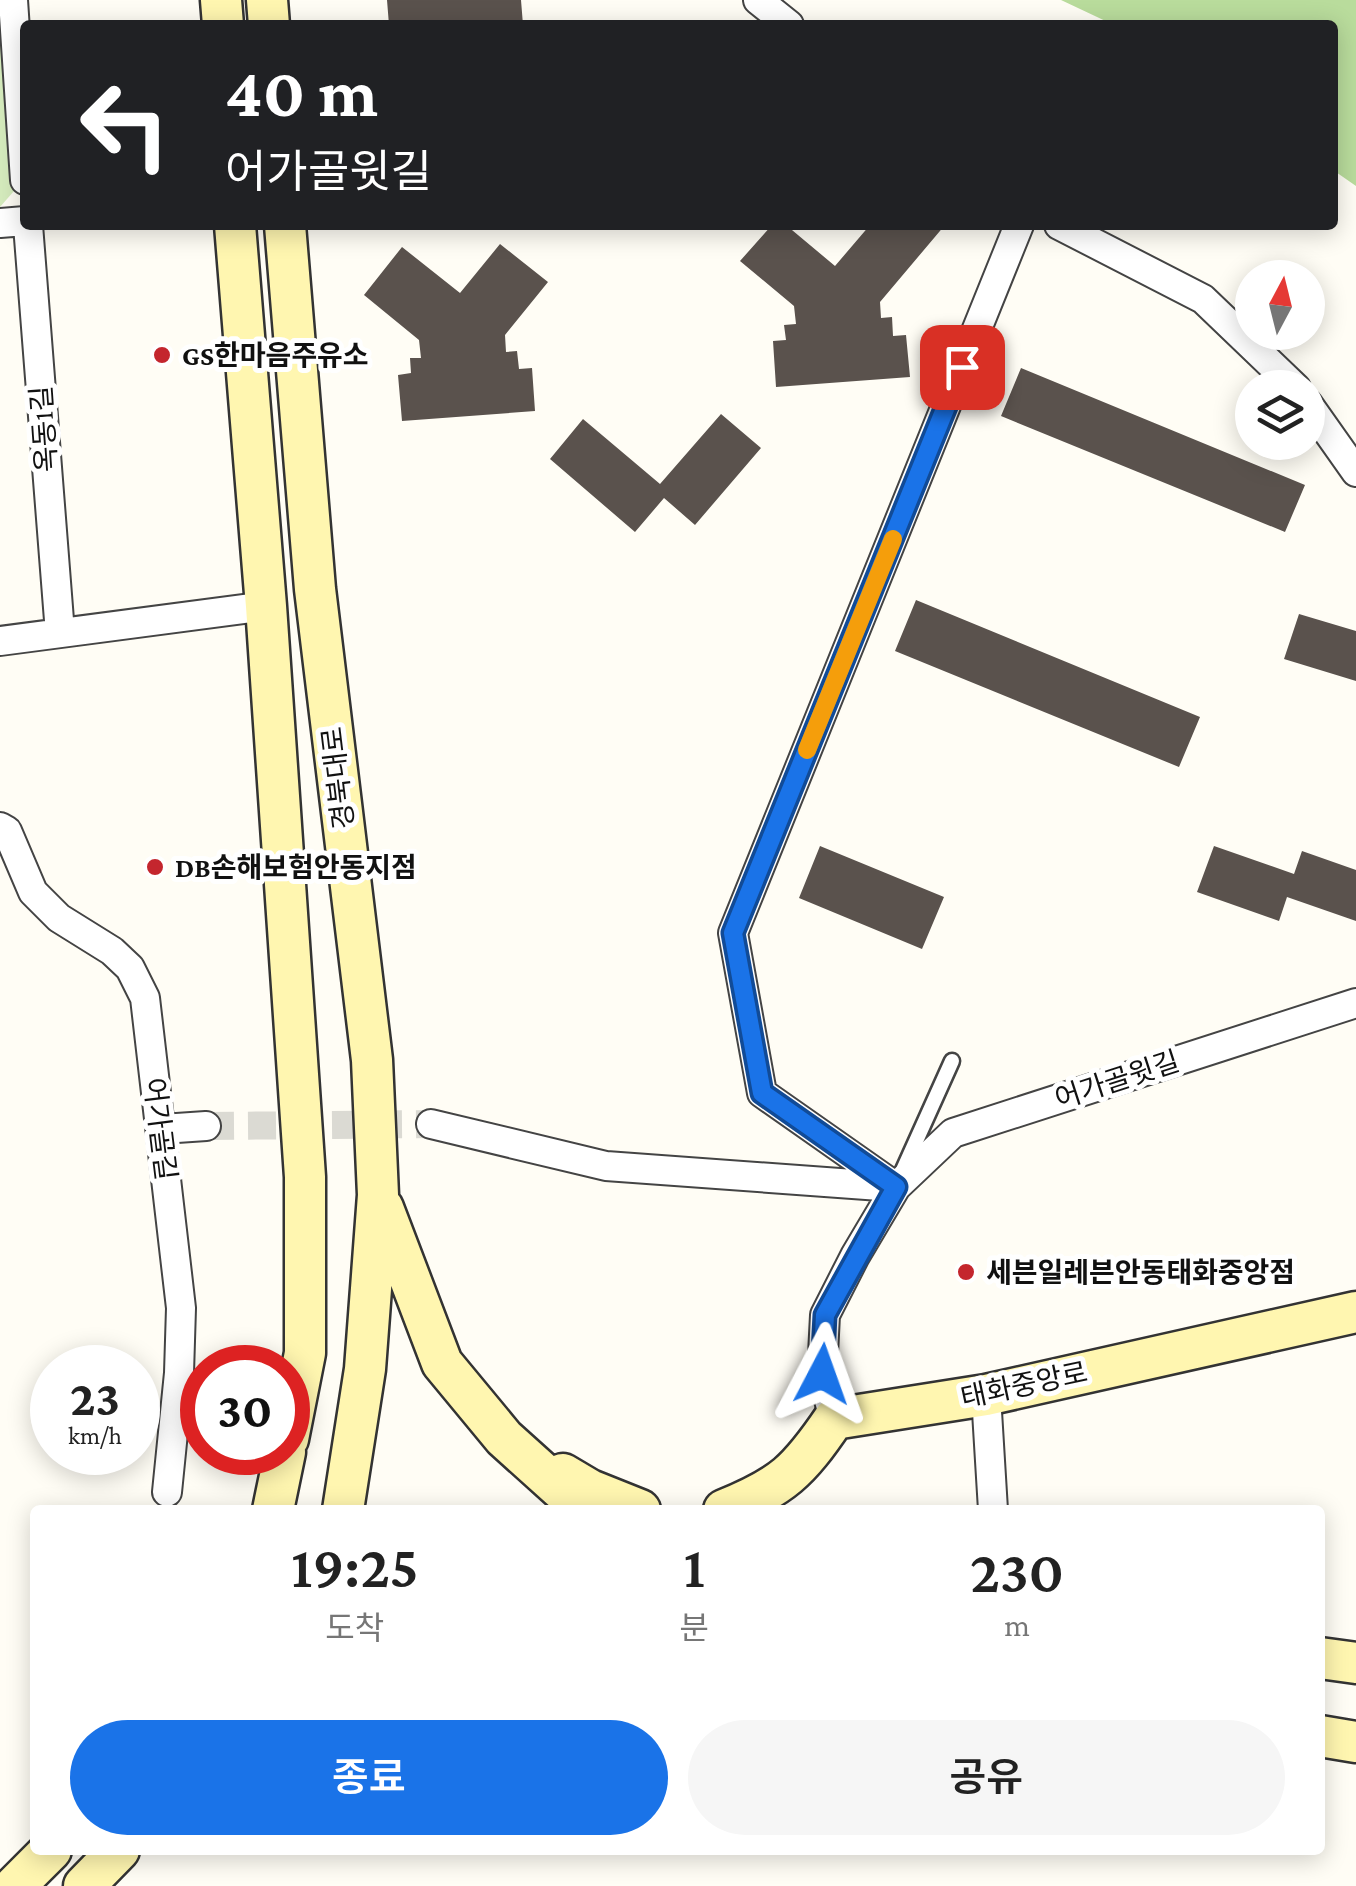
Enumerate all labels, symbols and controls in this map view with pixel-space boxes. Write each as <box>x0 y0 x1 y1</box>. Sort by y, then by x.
text: 40 m <box>225 53 378 131</box>
icon: left <box>60 60 190 190</box>
text: 어가골윗길 <box>225 147 432 197</box>
north arrow <box>1235 260 1325 350</box>
map controls <box>1235 260 1325 460</box>
pin <box>920 325 1005 410</box>
place label: GS한마음주유소 <box>182 340 369 371</box>
icon: arrive <box>935 340 990 395</box>
marker: GS한마음주유소 <box>151 344 173 366</box>
button: layers <box>1235 370 1325 460</box>
street label: 옥동1길 <box>26 385 62 473</box>
street label: 경북대로 <box>316 725 360 831</box>
place label: DB손해보험안동지점 <box>175 852 417 883</box>
marker: DB손해보험안동지점 <box>144 856 166 878</box>
street label: 어가골윗길 <box>1051 1045 1183 1115</box>
street label: 어가골길 <box>138 1076 182 1182</box>
place label: 세븐일레븐안동태화중앙점 <box>986 1257 1295 1288</box>
marker: 세븐일레븐안동태화중앙점 <box>955 1261 977 1283</box>
position arrow <box>770 1322 874 1426</box>
speed limit sign: 30 <box>180 1345 310 1475</box>
street label: 태화중앙로 <box>958 1356 1090 1414</box>
text: 23 <box>70 1370 120 1426</box>
text: km/h <box>68 1422 122 1449</box>
text: 19:25 <box>291 1533 419 1600</box>
text: 1 <box>684 1533 705 1600</box>
text: 230 <box>970 1538 1064 1605</box>
text: m <box>1004 1607 1030 1643</box>
text: 도착 <box>325 1610 384 1646</box>
text: 분 <box>680 1610 709 1646</box>
button: 종료 <box>70 1720 668 1835</box>
button: 공유 <box>688 1720 1285 1835</box>

